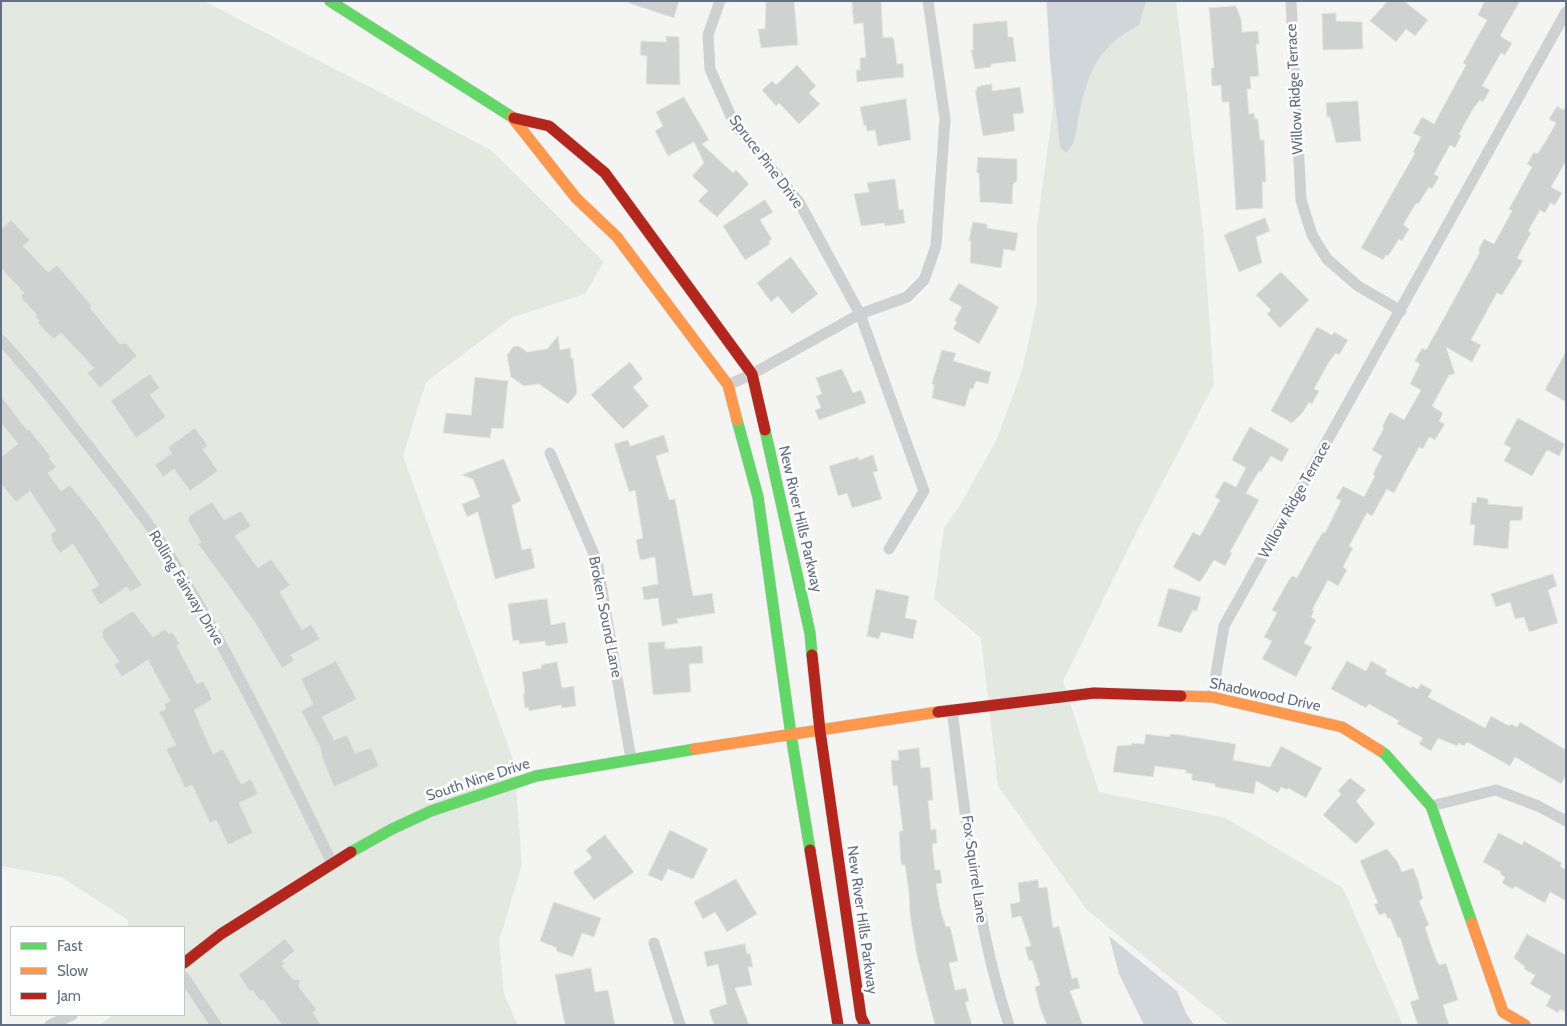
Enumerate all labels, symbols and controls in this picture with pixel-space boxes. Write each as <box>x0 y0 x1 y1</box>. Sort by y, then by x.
street label: Willow Ridge Terrace <box>1283 23 1307 155</box>
street label: Spruce Pine Drive <box>725 112 807 212</box>
street label: Willow Ridge Terrace <box>1255 438 1335 562</box>
street label: New River Hills Parkway <box>774 444 826 594</box>
street label: Rolling Fairway Drive <box>145 527 227 649</box>
street label: Broken Sound Lane <box>584 555 626 679</box>
street label: Shadowood Drive <box>1208 674 1322 716</box>
street label: South Nine Drive <box>424 755 532 805</box>
street label: Fox Squirrel Lane <box>958 814 990 924</box>
street label: New River Hills Parkway <box>843 844 881 996</box>
legend <box>10 926 185 1016</box>
text: Fast <box>57 937 82 955</box>
text: Slow <box>57 962 88 980</box>
text: Jam <box>57 987 81 1005</box>

